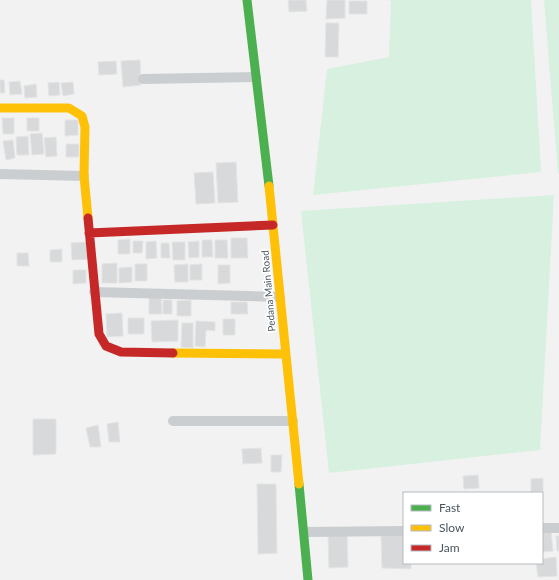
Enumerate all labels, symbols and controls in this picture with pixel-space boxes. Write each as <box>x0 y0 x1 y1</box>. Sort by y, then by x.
street label: Pedana Main Road <box>258 250 278 332</box>
legend <box>403 492 543 564</box>
text: Fast <box>439 500 461 515</box>
text: Slow <box>439 520 465 535</box>
text: Jam <box>439 540 460 555</box>

